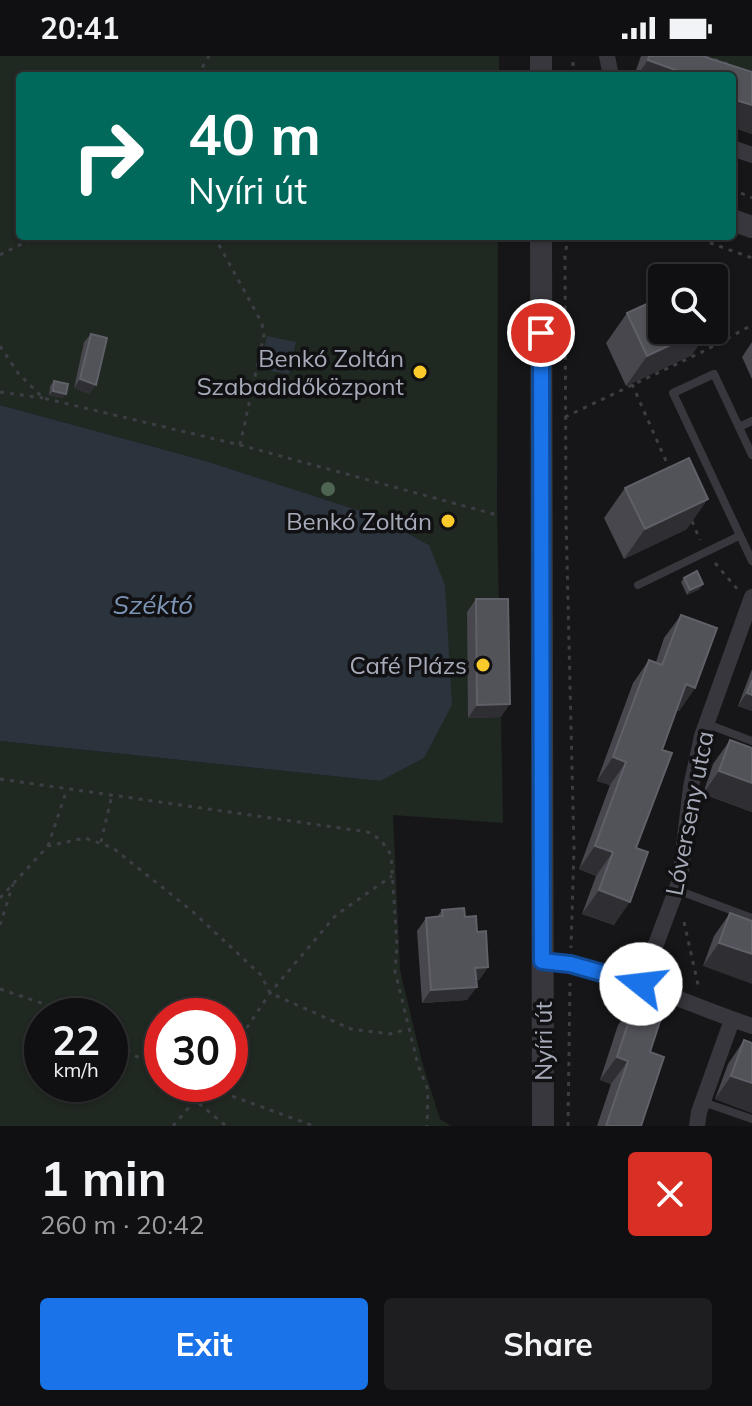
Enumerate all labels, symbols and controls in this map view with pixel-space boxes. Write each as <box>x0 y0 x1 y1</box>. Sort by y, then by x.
text: 20:41 <box>40 9 119 47</box>
text: 40 m <box>188 99 321 169</box>
icon: right <box>56 104 160 208</box>
text: Nyíri út <box>188 168 307 213</box>
map controls <box>648 264 728 344</box>
button: search <box>648 264 728 344</box>
pin <box>507 299 575 367</box>
icon: arrive <box>519 311 563 355</box>
place label: Benkó Zoltán Szabadidőközpont <box>197 343 404 401</box>
marker: Benkó Zoltán Szabadidőközpont <box>411 363 429 381</box>
place label: Benkó Zoltán <box>286 506 432 536</box>
marker: Benkó Zoltán <box>439 512 457 530</box>
water label: Széktó <box>113 588 193 621</box>
place label: Café Plázs <box>350 650 467 680</box>
marker: Café Plázs <box>474 656 492 674</box>
street label: Lóverseny utca <box>658 728 720 898</box>
position arrow <box>599 942 683 1026</box>
speed limit sign: 30 <box>144 998 248 1102</box>
street label: Nyíri út <box>528 1001 558 1081</box>
text: 22 <box>52 1015 100 1065</box>
text: km/h <box>53 1057 99 1082</box>
text: 1 min <box>40 1148 167 1208</box>
button: close <box>628 1152 712 1236</box>
text: 260 m · 20:42 <box>40 1208 204 1241</box>
button: Exit <box>40 1298 368 1390</box>
button: Share <box>384 1298 712 1390</box>

